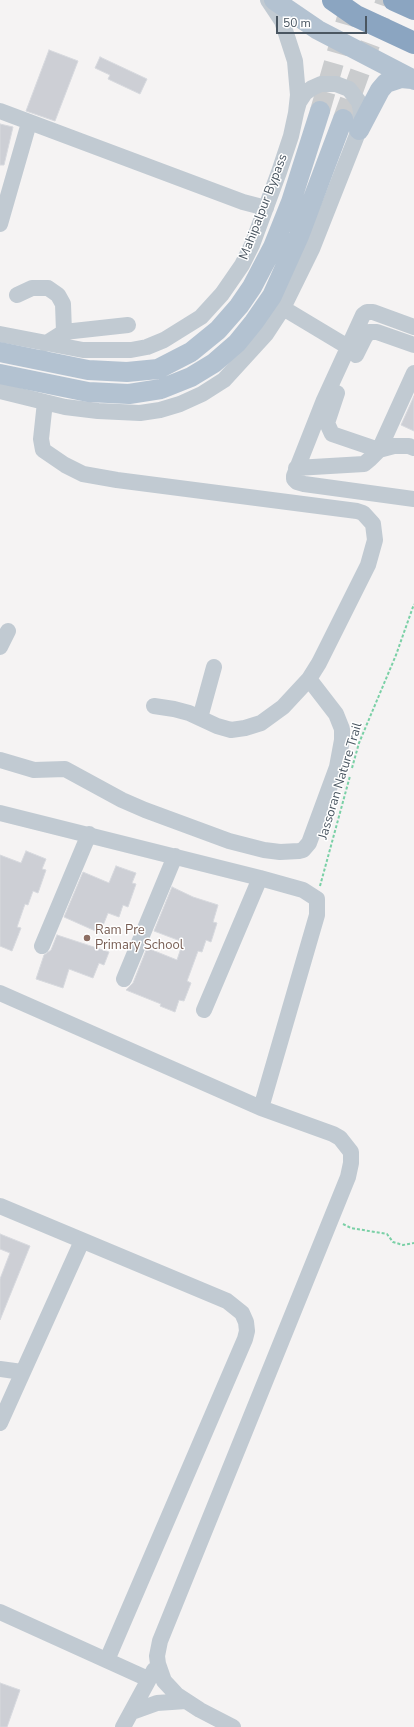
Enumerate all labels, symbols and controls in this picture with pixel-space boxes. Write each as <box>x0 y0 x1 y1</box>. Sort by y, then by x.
scale bar <box>278 8 369 34</box>
text: 50 m <box>283 15 311 31</box>
street label: Mahipalpur Bypass <box>237 152 291 262</box>
street label: Jassoran Nature Trail <box>316 721 366 841</box>
place label: Ram Pre Primary School <box>95 923 184 954</box>
marker: Ram Pre Primary School <box>82 933 92 943</box>

